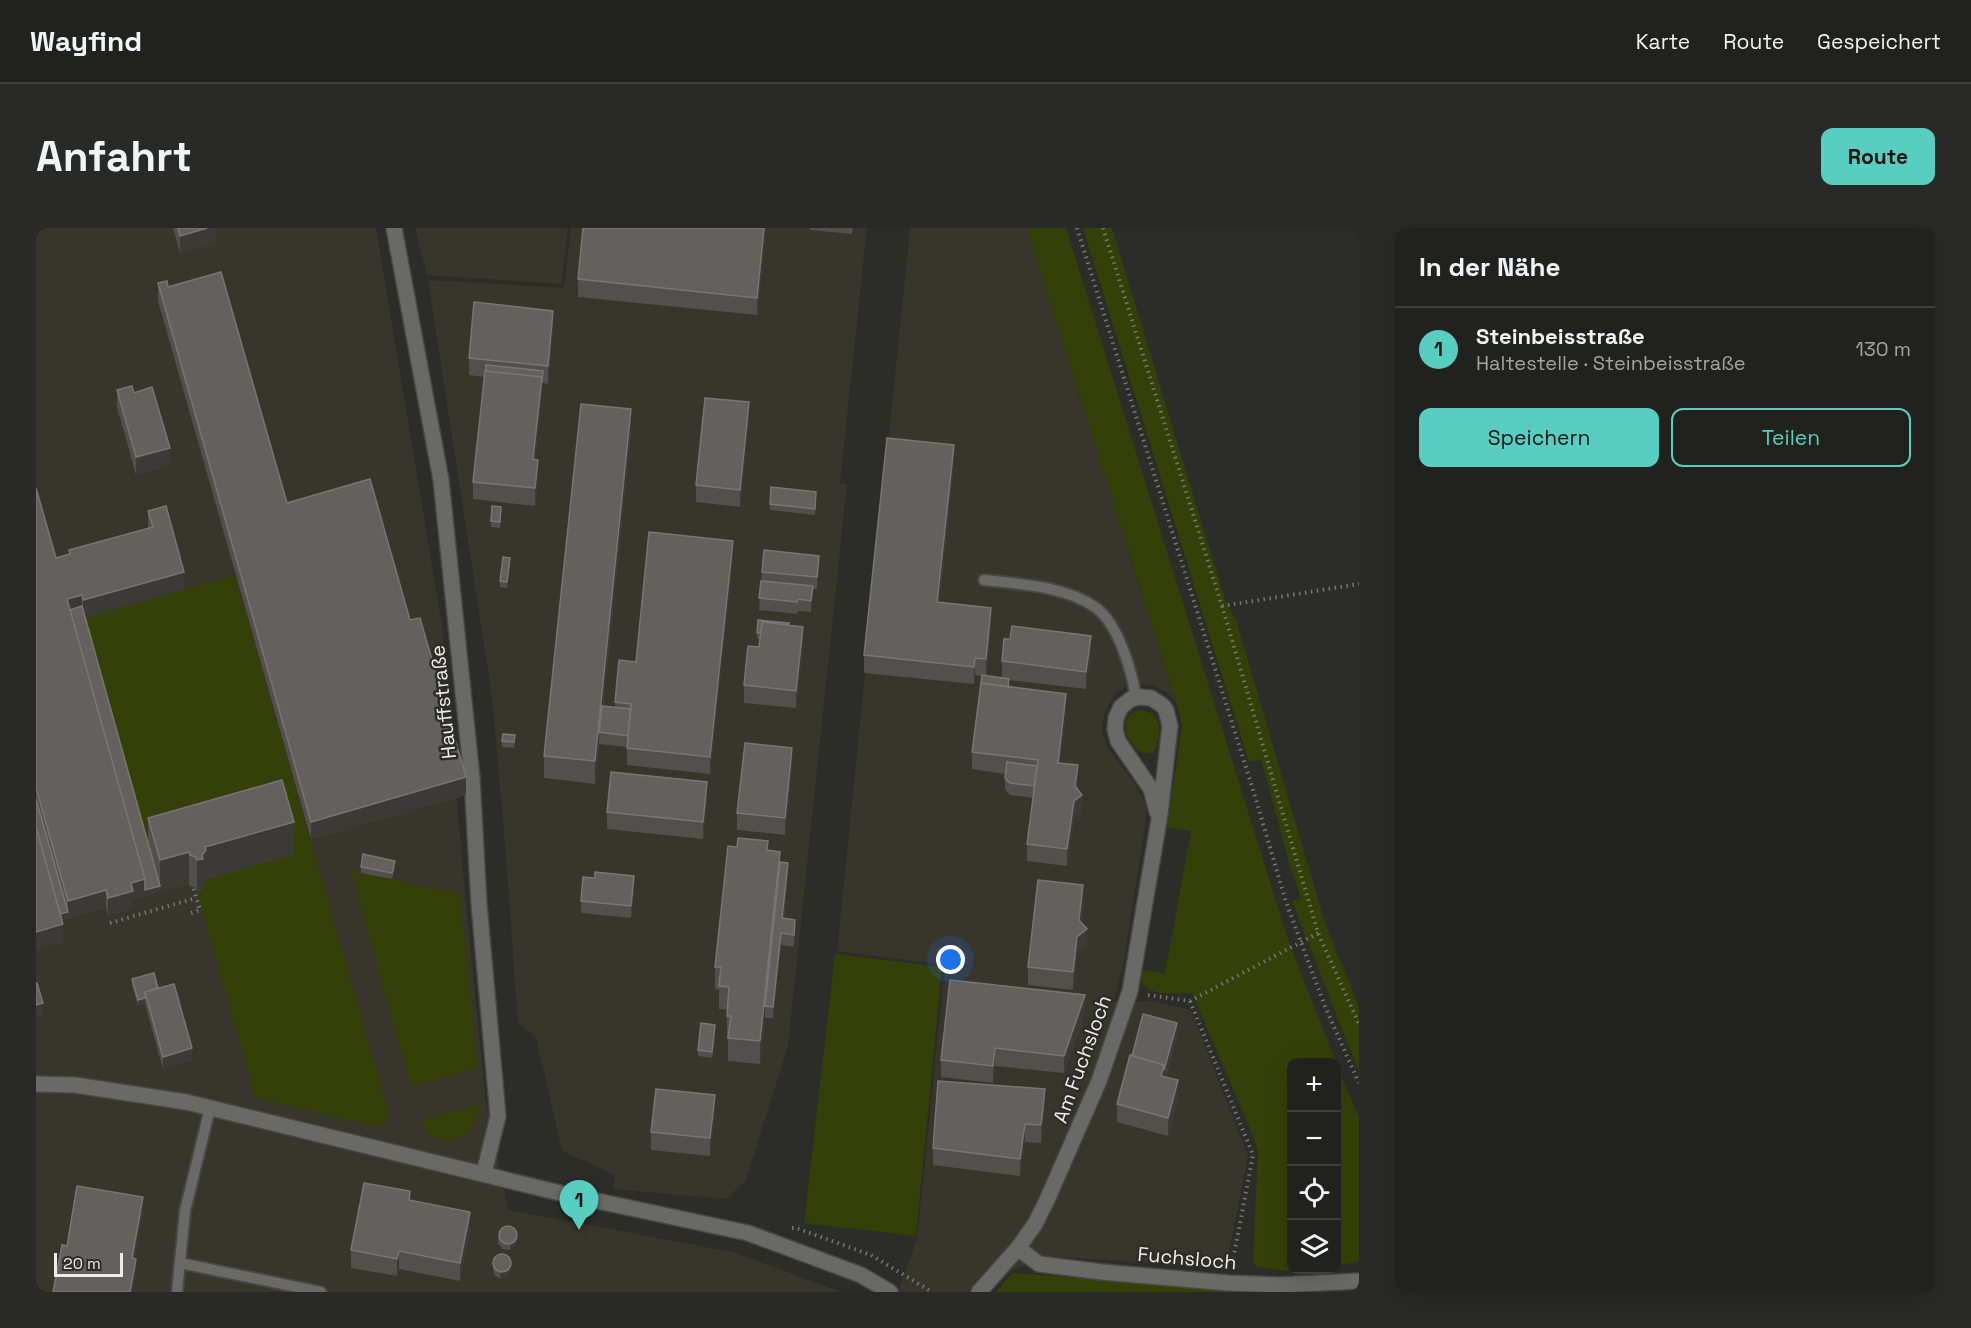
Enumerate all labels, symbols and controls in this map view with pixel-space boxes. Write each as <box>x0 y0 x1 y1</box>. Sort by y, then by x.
text: Wayfind <box>30 23 142 59</box>
text: Karte <box>1636 28 1690 55</box>
text: Route <box>1723 28 1784 55</box>
text: Gespeichert <box>1817 28 1941 55</box>
button: Route <box>1821 128 1935 185</box>
text: Anfahrt <box>36 130 192 183</box>
text: In der Nähe <box>1419 250 1560 284</box>
text: Steinbeisstraße <box>1476 322 1645 350</box>
text: 1 <box>1434 336 1443 362</box>
text: 130 m <box>1855 336 1911 362</box>
text: Haltestelle · Steinbeisstraße <box>1476 350 1746 376</box>
button: Speichern <box>1419 408 1659 467</box>
button: Teilen <box>1671 408 1911 467</box>
street label: Hauffstraße <box>424 644 462 760</box>
your location <box>936 945 965 974</box>
street label: Am Fuchsloch <box>1047 991 1117 1127</box>
map controls <box>1287 1058 1341 1274</box>
button: + <box>1287 1058 1341 1112</box>
button: − <box>1287 1112 1341 1166</box>
button: locate <box>1287 1166 1341 1220</box>
pin: 1 <box>560 1180 598 1230</box>
button: layers <box>1287 1220 1341 1274</box>
street label: Fuchsloch <box>1136 1241 1238 1275</box>
scale bar <box>54 1250 123 1278</box>
text: 20 m <box>63 1253 101 1274</box>

